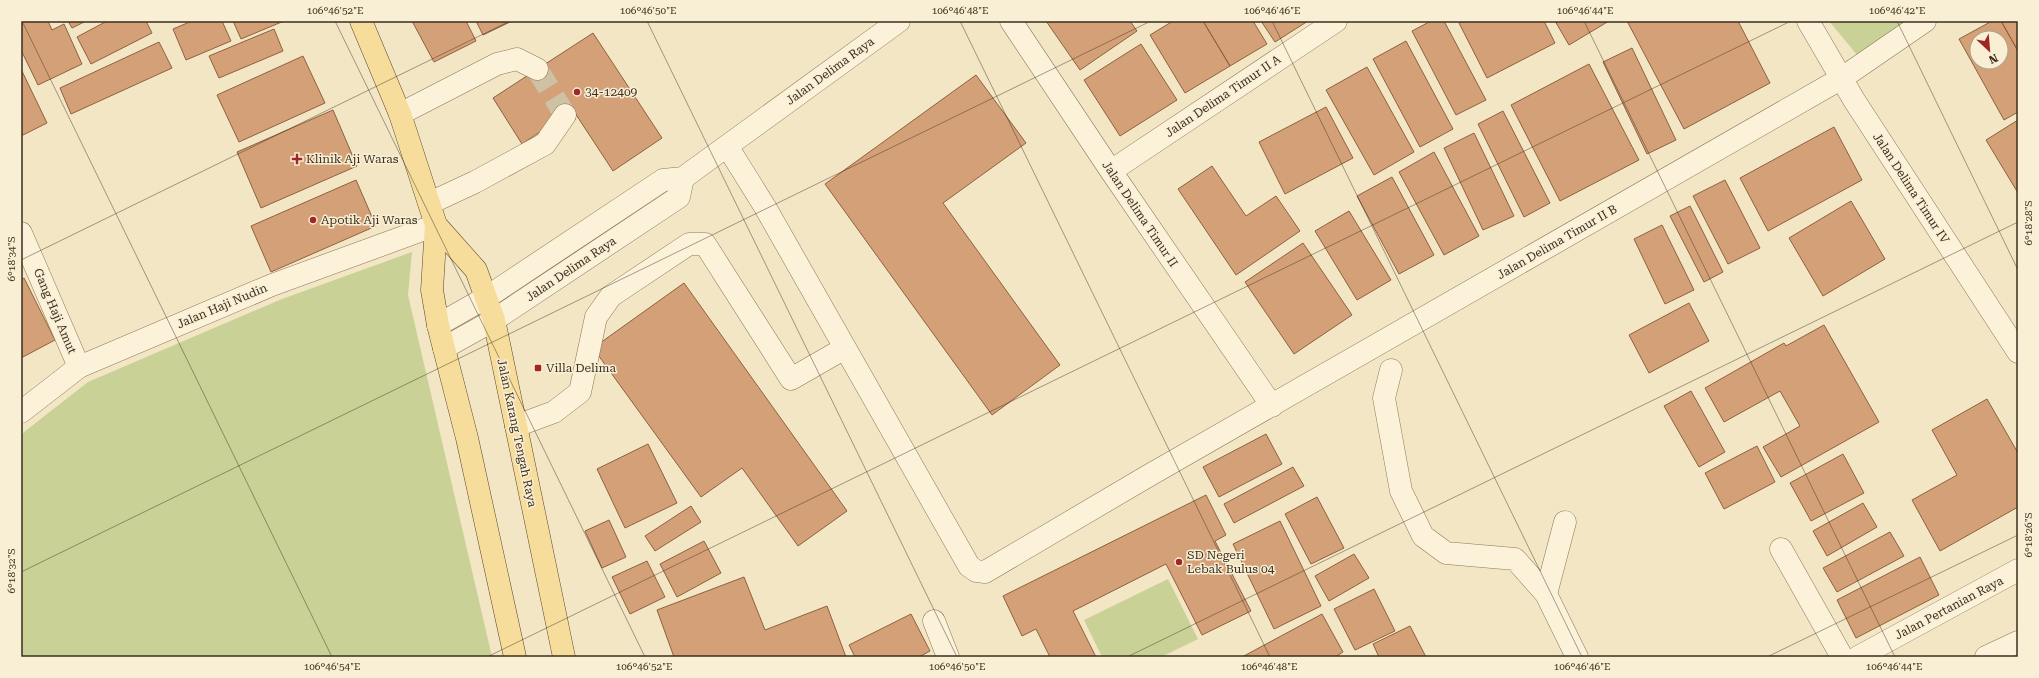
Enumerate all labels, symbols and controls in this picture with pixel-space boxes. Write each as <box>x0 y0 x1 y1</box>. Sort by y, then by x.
text: 106°46'52"E <box>307 5 363 16</box>
text: 106°46'50"E <box>620 5 676 16</box>
text: 106°46'48"E <box>932 5 988 16</box>
text: 106°46'46"E <box>1244 5 1300 16</box>
text: 106°46'44"E <box>1557 5 1613 16</box>
text: 106°46'42"E <box>1869 5 1925 16</box>
north arrow <box>1969 30 2009 70</box>
street label: Jalan Delima Raya <box>783 34 877 108</box>
text: N <box>1986 51 2000 66</box>
street label: Jalan Delima Timur II A <box>1163 52 1284 140</box>
place label: 34-12409 <box>585 85 638 99</box>
marker: 34-12409 <box>572 87 582 97</box>
street label: Jalan Delima Timur IV <box>1870 130 1952 246</box>
place label: Klinik Aji Waras <box>306 152 399 166</box>
marker: Klinik Aji Waras <box>291 153 303 165</box>
street label: Jalan Delima Timur II <box>1099 158 1181 270</box>
text: 6°18'28"S <box>2023 200 2034 246</box>
street label: Jalan Delima Timur II B <box>1495 202 1619 282</box>
place label: Apotik Aji Waras <box>321 213 418 227</box>
marker: Apotik Aji Waras <box>308 215 318 225</box>
street label: Jalan Delima Raya <box>523 233 619 304</box>
text: 6°18'34"S <box>6 236 17 282</box>
street label: Gang Haji Amut <box>31 266 80 356</box>
street label: Jalan Haji Nudin <box>175 281 270 331</box>
street label: Jalan Karang Tengah Raya <box>494 358 540 509</box>
place label: Villa Delima <box>546 361 616 375</box>
marker: Villa Delima <box>533 363 543 373</box>
text: 6°18'26"S <box>2023 512 2034 558</box>
text: 6°18'32"S <box>6 548 17 594</box>
place label: SD Negeri Lebak Bulus 04 <box>1187 548 1275 576</box>
marker: SD Negeri Lebak Bulus 04 <box>1174 557 1184 567</box>
street label: Jalan Pertanian Raya <box>1892 573 2006 643</box>
text: 106°46'54"E <box>304 661 360 672</box>
text: 106°46'52"E <box>616 661 672 672</box>
text: 106°46'50"E <box>929 661 985 672</box>
text: 106°46'48"E <box>1241 661 1297 672</box>
text: 106°46'46"E <box>1554 661 1610 672</box>
text: 106°46'44"E <box>1866 661 1922 672</box>

